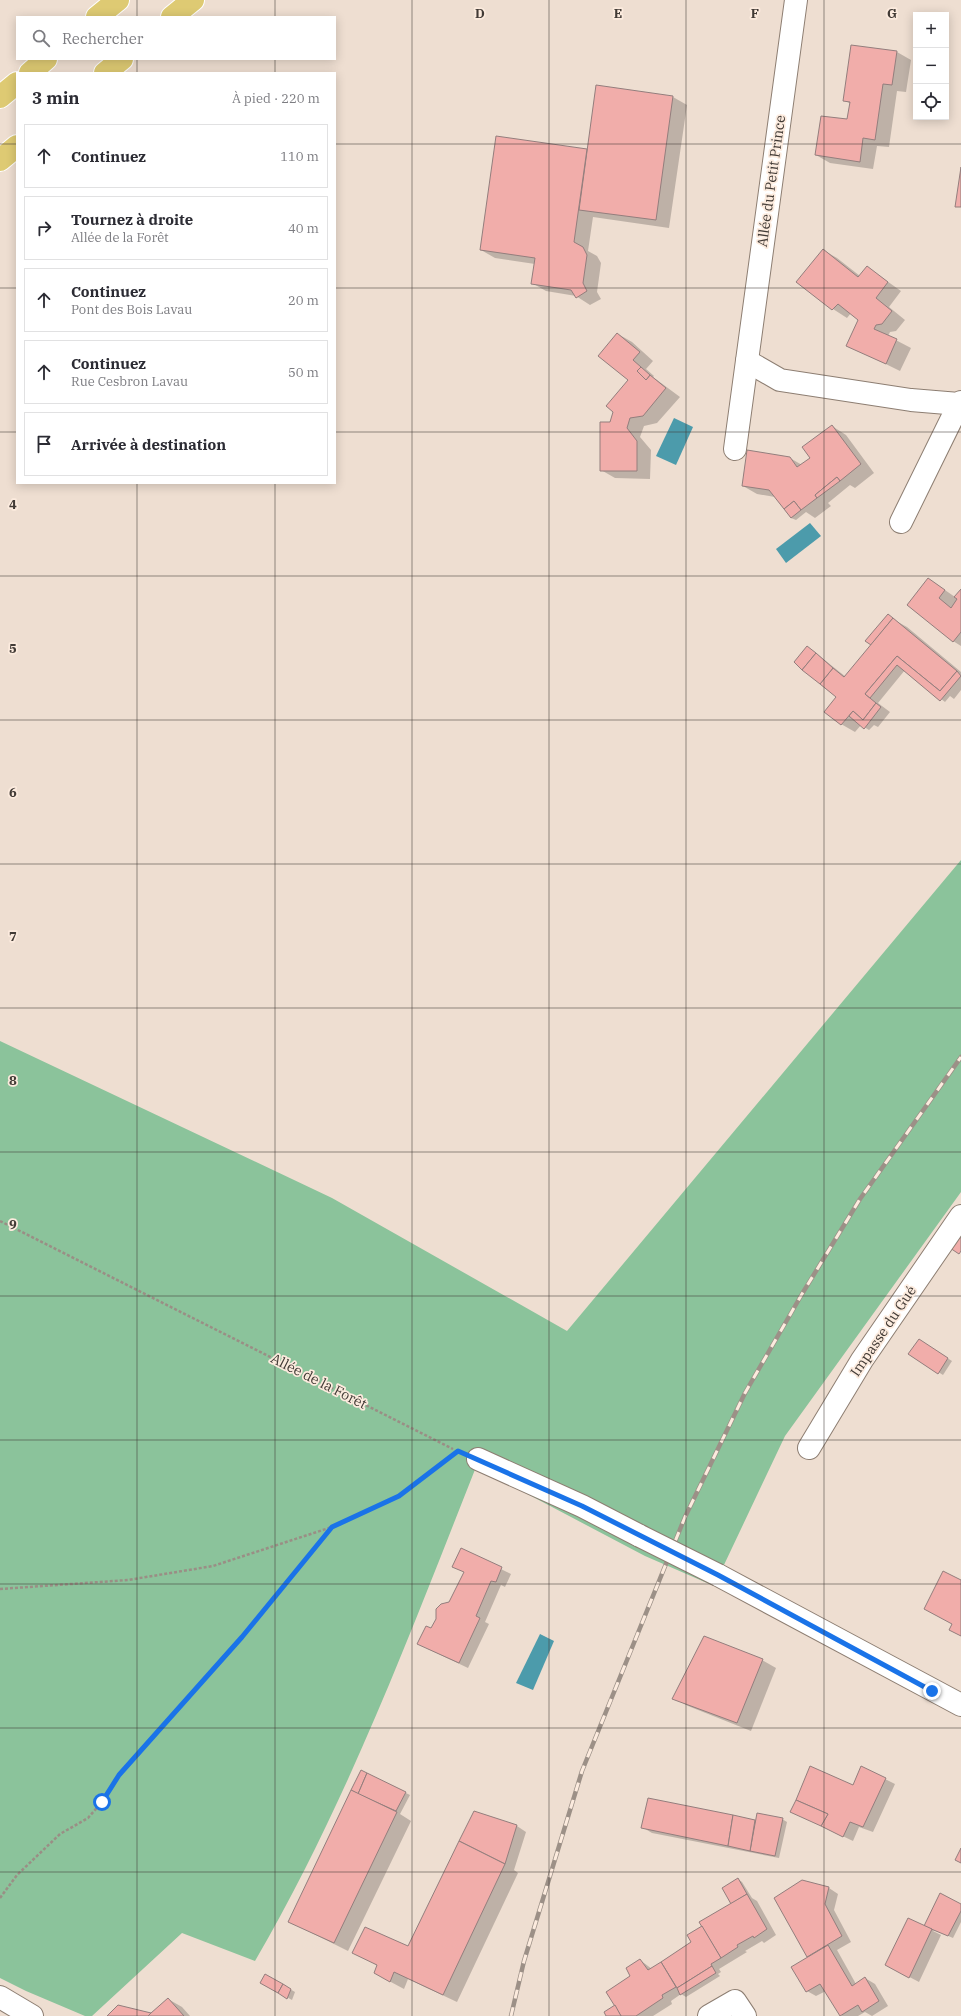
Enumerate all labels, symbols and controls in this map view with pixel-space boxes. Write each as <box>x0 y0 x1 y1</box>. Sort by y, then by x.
text: D <box>475 5 485 22</box>
text: E <box>614 5 622 22</box>
text: F <box>751 5 759 22</box>
text: G <box>887 5 897 22</box>
map controls <box>913 12 949 120</box>
button: + <box>913 12 949 48</box>
search box <box>16 16 336 60</box>
icon: search <box>30 27 52 49</box>
text: Rechercher <box>62 29 143 48</box>
button: − <box>913 48 949 84</box>
button: locate <box>913 84 949 120</box>
text: 3 min <box>32 87 80 109</box>
text: À pied · 220 m <box>232 90 320 107</box>
street label: Allée du Petit Prince <box>753 114 789 248</box>
icon: ahead <box>33 145 55 167</box>
text: Continuez <box>71 147 146 166</box>
text: 110 m <box>280 148 319 165</box>
text: Tournez à droite <box>71 210 193 229</box>
icon: right <box>33 217 55 239</box>
text: 40 m <box>288 220 319 237</box>
text: Allée de la Forêt <box>71 229 169 246</box>
text: Continuez <box>71 282 146 301</box>
icon: ahead <box>33 289 55 311</box>
text: 20 m <box>288 292 319 309</box>
text: Pont des Bois Lavau <box>71 301 192 318</box>
text: Continuez <box>71 354 146 373</box>
icon: ahead <box>33 361 55 383</box>
text: 50 m <box>288 364 319 381</box>
text: Rue Cesbron Lavau <box>71 373 188 390</box>
icon: arrive <box>33 433 55 455</box>
text: Arrivée à destination <box>71 435 226 454</box>
text: 4 <box>9 496 17 513</box>
text: 5 <box>9 640 17 657</box>
text: 6 <box>9 784 17 801</box>
text: 7 <box>9 928 17 945</box>
text: 8 <box>9 1072 17 1089</box>
text: 9 <box>9 1216 17 1233</box>
street label: Impasse du Gué <box>846 1282 920 1380</box>
street label: Allée de la Forêt <box>268 1349 370 1413</box>
route end <box>923 1682 941 1700</box>
route start <box>93 1793 111 1811</box>

